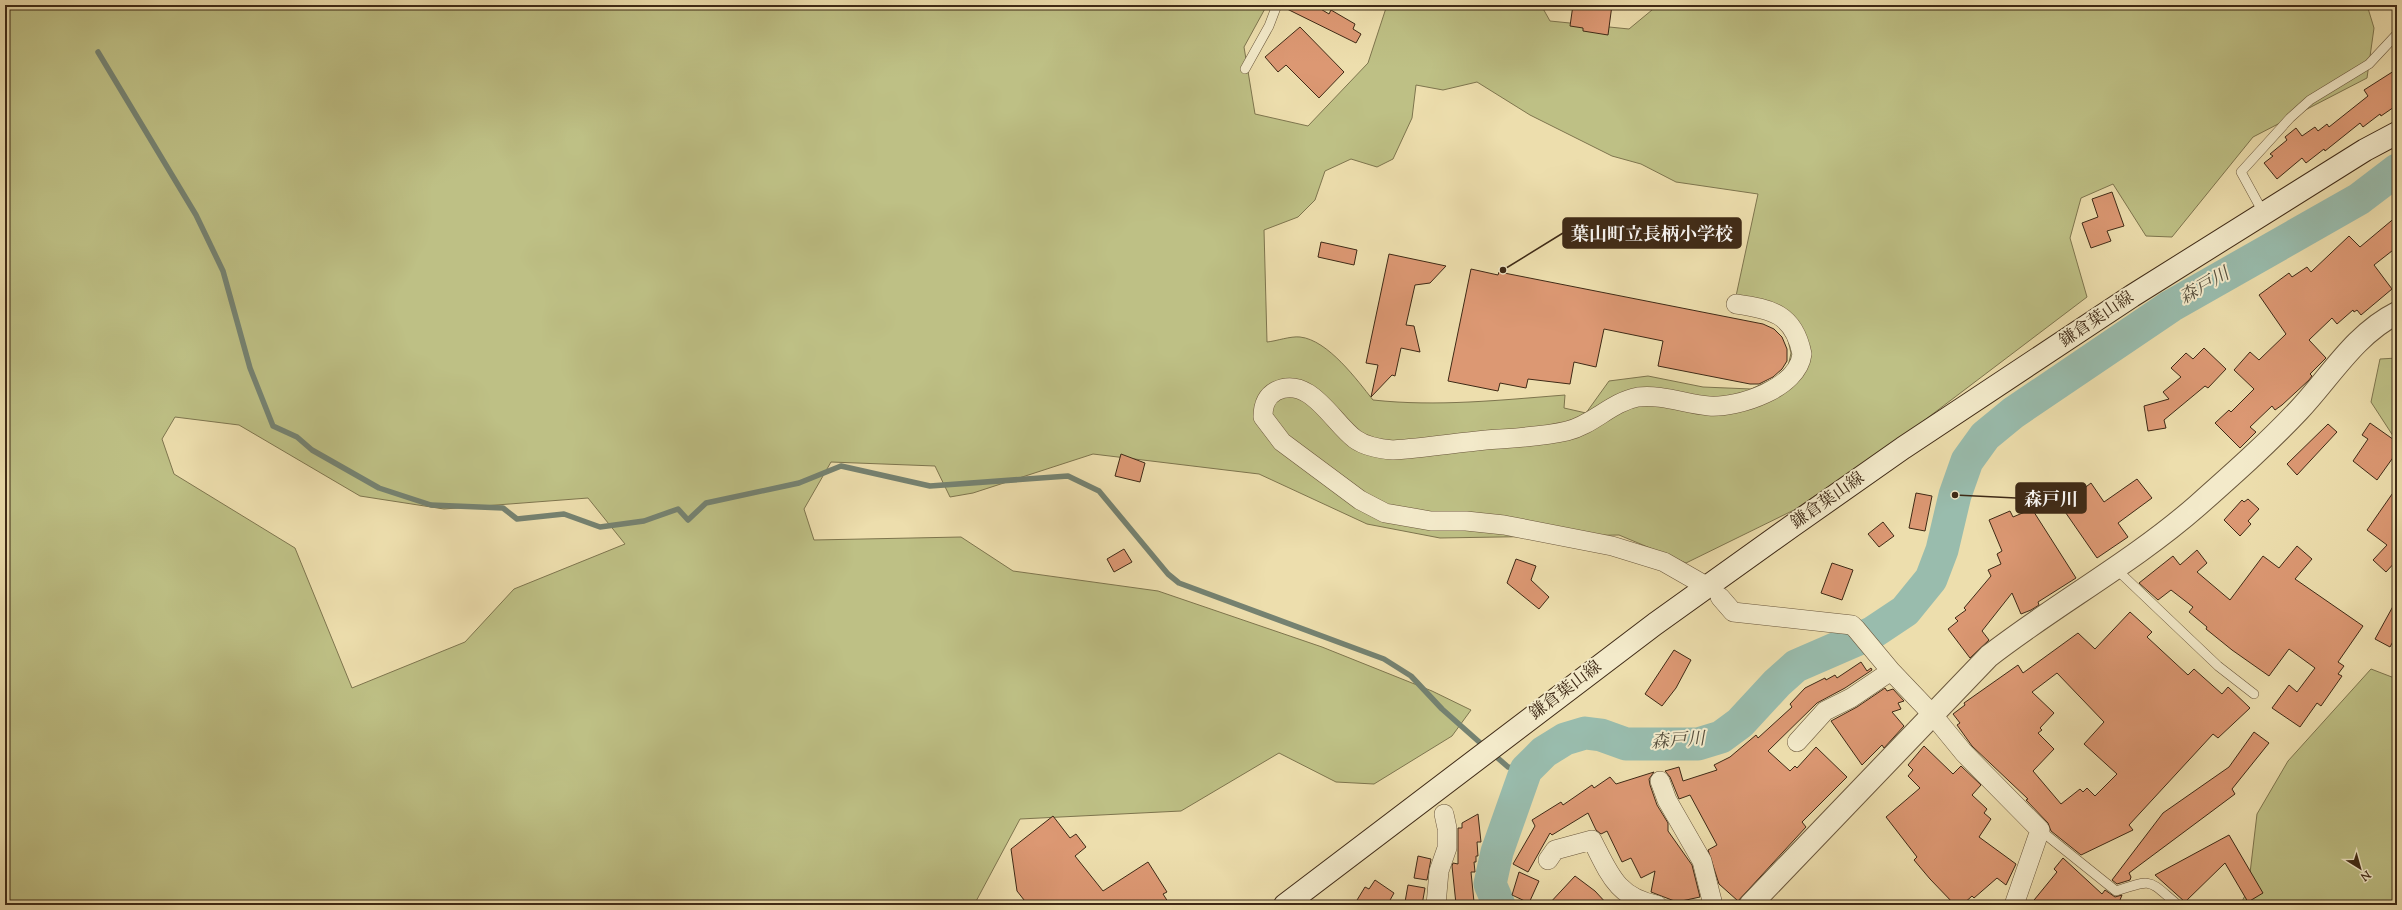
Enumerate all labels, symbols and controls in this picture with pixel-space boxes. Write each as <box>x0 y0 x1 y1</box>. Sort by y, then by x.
callout: 葉山町立長柄小学校 <box>1563 218 1741 248</box>
text: 葉山町立長柄小学校 <box>1571 223 1733 249</box>
water label: 森戸川 <box>2175 261 2237 312</box>
street label: 鎌倉葉山線 <box>2055 286 2139 354</box>
street label: 鎌倉葉山線 <box>1786 467 1870 535</box>
callout: 森戸川 <box>2016 483 2086 513</box>
text: 森戸川 <box>2024 488 2078 514</box>
street label: 鎌倉葉山線 <box>1525 656 1607 726</box>
water label: 森戸川 <box>1650 727 1708 757</box>
north arrow <box>2340 848 2380 888</box>
text: N <box>2357 866 2375 884</box>

